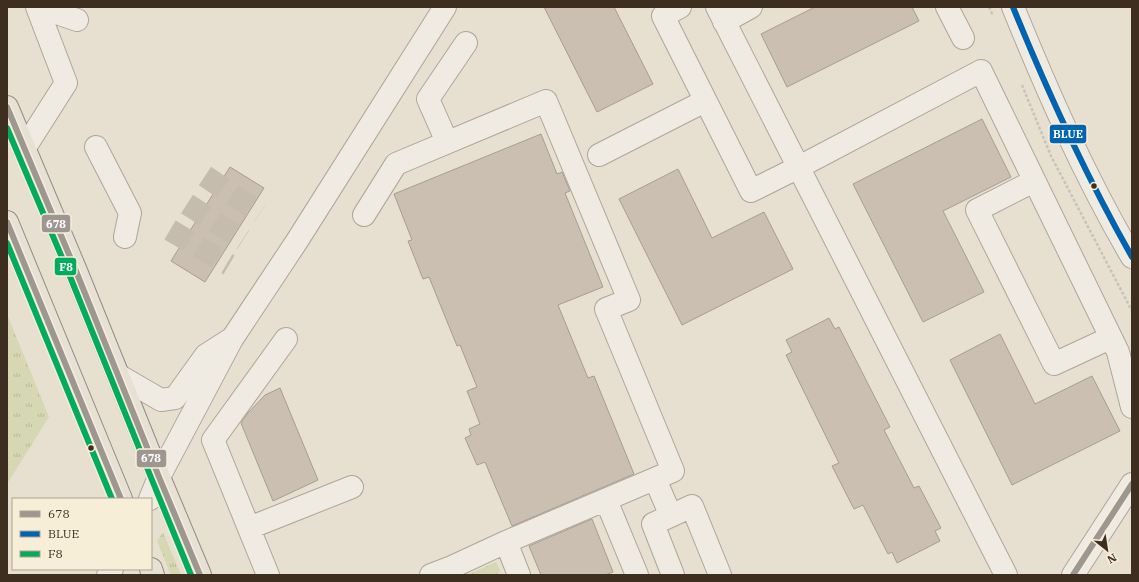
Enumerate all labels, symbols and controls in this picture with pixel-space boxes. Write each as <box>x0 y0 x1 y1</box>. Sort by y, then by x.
line badge: BLUE <box>1049 124 1087 144</box>
text: BLUE <box>1053 127 1083 141</box>
unlabelled marker <box>1089 181 1099 191</box>
line badge: 678 <box>41 214 71 233</box>
text: 678 <box>46 217 66 231</box>
line badge: F8 <box>54 257 77 276</box>
text: F8 <box>59 260 73 274</box>
unlabelled marker <box>86 443 96 453</box>
line badge: 678 <box>136 449 167 468</box>
text: 678 <box>141 451 161 465</box>
legend <box>12 498 152 570</box>
text: 678 <box>48 506 70 521</box>
text: BLUE <box>48 526 79 541</box>
north arrow <box>1087 530 1127 570</box>
text: F8 <box>48 546 63 561</box>
text: N <box>1104 550 1119 567</box>

